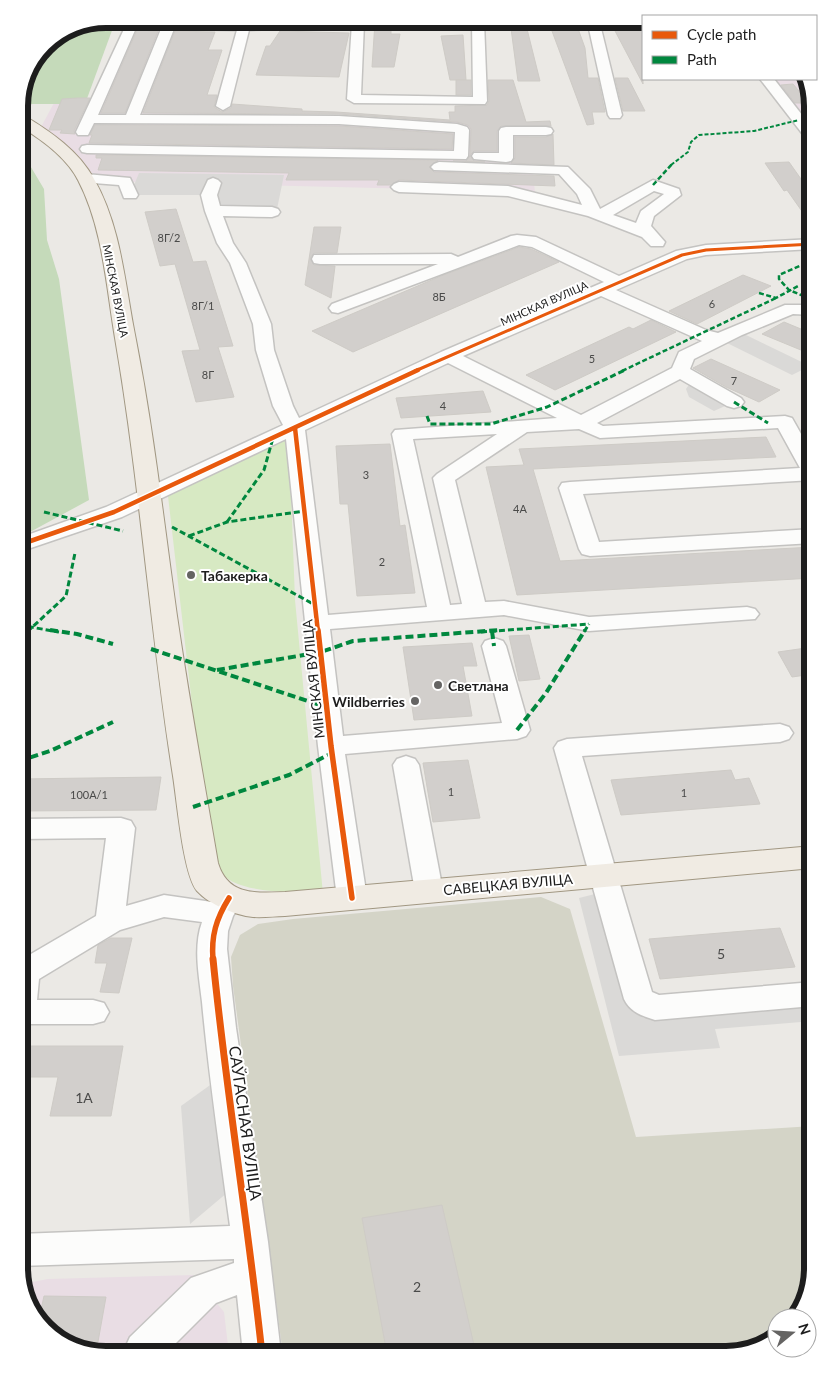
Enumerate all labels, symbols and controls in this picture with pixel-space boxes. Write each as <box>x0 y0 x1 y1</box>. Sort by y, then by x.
legend <box>642 15 817 80</box>
text: Cycle path <box>687 25 756 43</box>
text: Path <box>687 50 717 68</box>
house number: 8Г/2 <box>158 231 180 244</box>
street label: МІНСКАЯ ВУЛІЦА <box>101 243 131 339</box>
street label: МІНСКАЯ ВУЛІЦА <box>498 278 590 328</box>
house number: 8Б <box>432 290 446 303</box>
house number: 6 <box>709 297 715 310</box>
house number: 8Г/1 <box>192 299 214 312</box>
house number: 5 <box>589 352 595 365</box>
house number: 8Г <box>202 368 214 381</box>
house number: 7 <box>731 374 737 387</box>
house number: 4 <box>440 399 447 412</box>
house number: 3 <box>363 468 369 481</box>
house number: 4А <box>513 502 527 515</box>
house number: 2 <box>379 555 385 568</box>
place label: Табакерка <box>201 567 268 584</box>
marker: Табакерка <box>185 569 197 581</box>
street label: МІНСКАЯ ВУЛІЦА <box>298 618 328 740</box>
place label: Светлана <box>448 677 509 694</box>
marker: Светлана <box>432 679 444 691</box>
place label: Wildberries <box>332 693 405 710</box>
marker: Wildberries <box>409 695 421 707</box>
house number: 1 <box>448 785 454 798</box>
house number: 1 <box>681 786 687 799</box>
house number: 100А/1 <box>70 788 108 801</box>
street label: САВЕЦКАЯ ВУЛІЦА <box>443 870 574 898</box>
house number: 5 <box>717 945 725 962</box>
street label: САЎГАСНАЯ ВУЛІЦА <box>226 1045 266 1202</box>
house number: 1А <box>75 1089 93 1106</box>
house number: 2 <box>413 1278 421 1295</box>
north arrow <box>767 1308 817 1358</box>
text: N <box>795 1321 815 1337</box>

